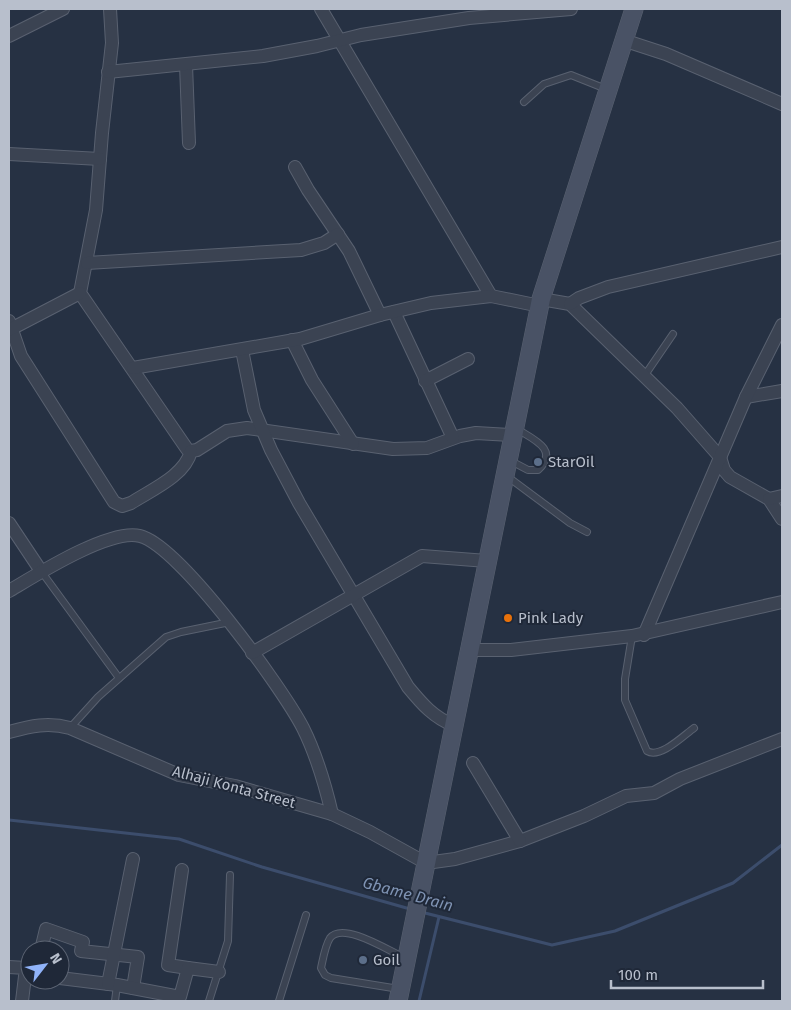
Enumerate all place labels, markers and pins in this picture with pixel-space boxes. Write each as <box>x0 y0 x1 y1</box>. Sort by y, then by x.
place label: StarOil <box>548 453 595 471</box>
marker: StarOil <box>532 456 544 468</box>
place label: Pink Lady <box>518 609 584 627</box>
marker: Pink Lady <box>502 612 514 624</box>
place label: Goil <box>373 951 400 969</box>
marker: Goil <box>357 954 369 966</box>

